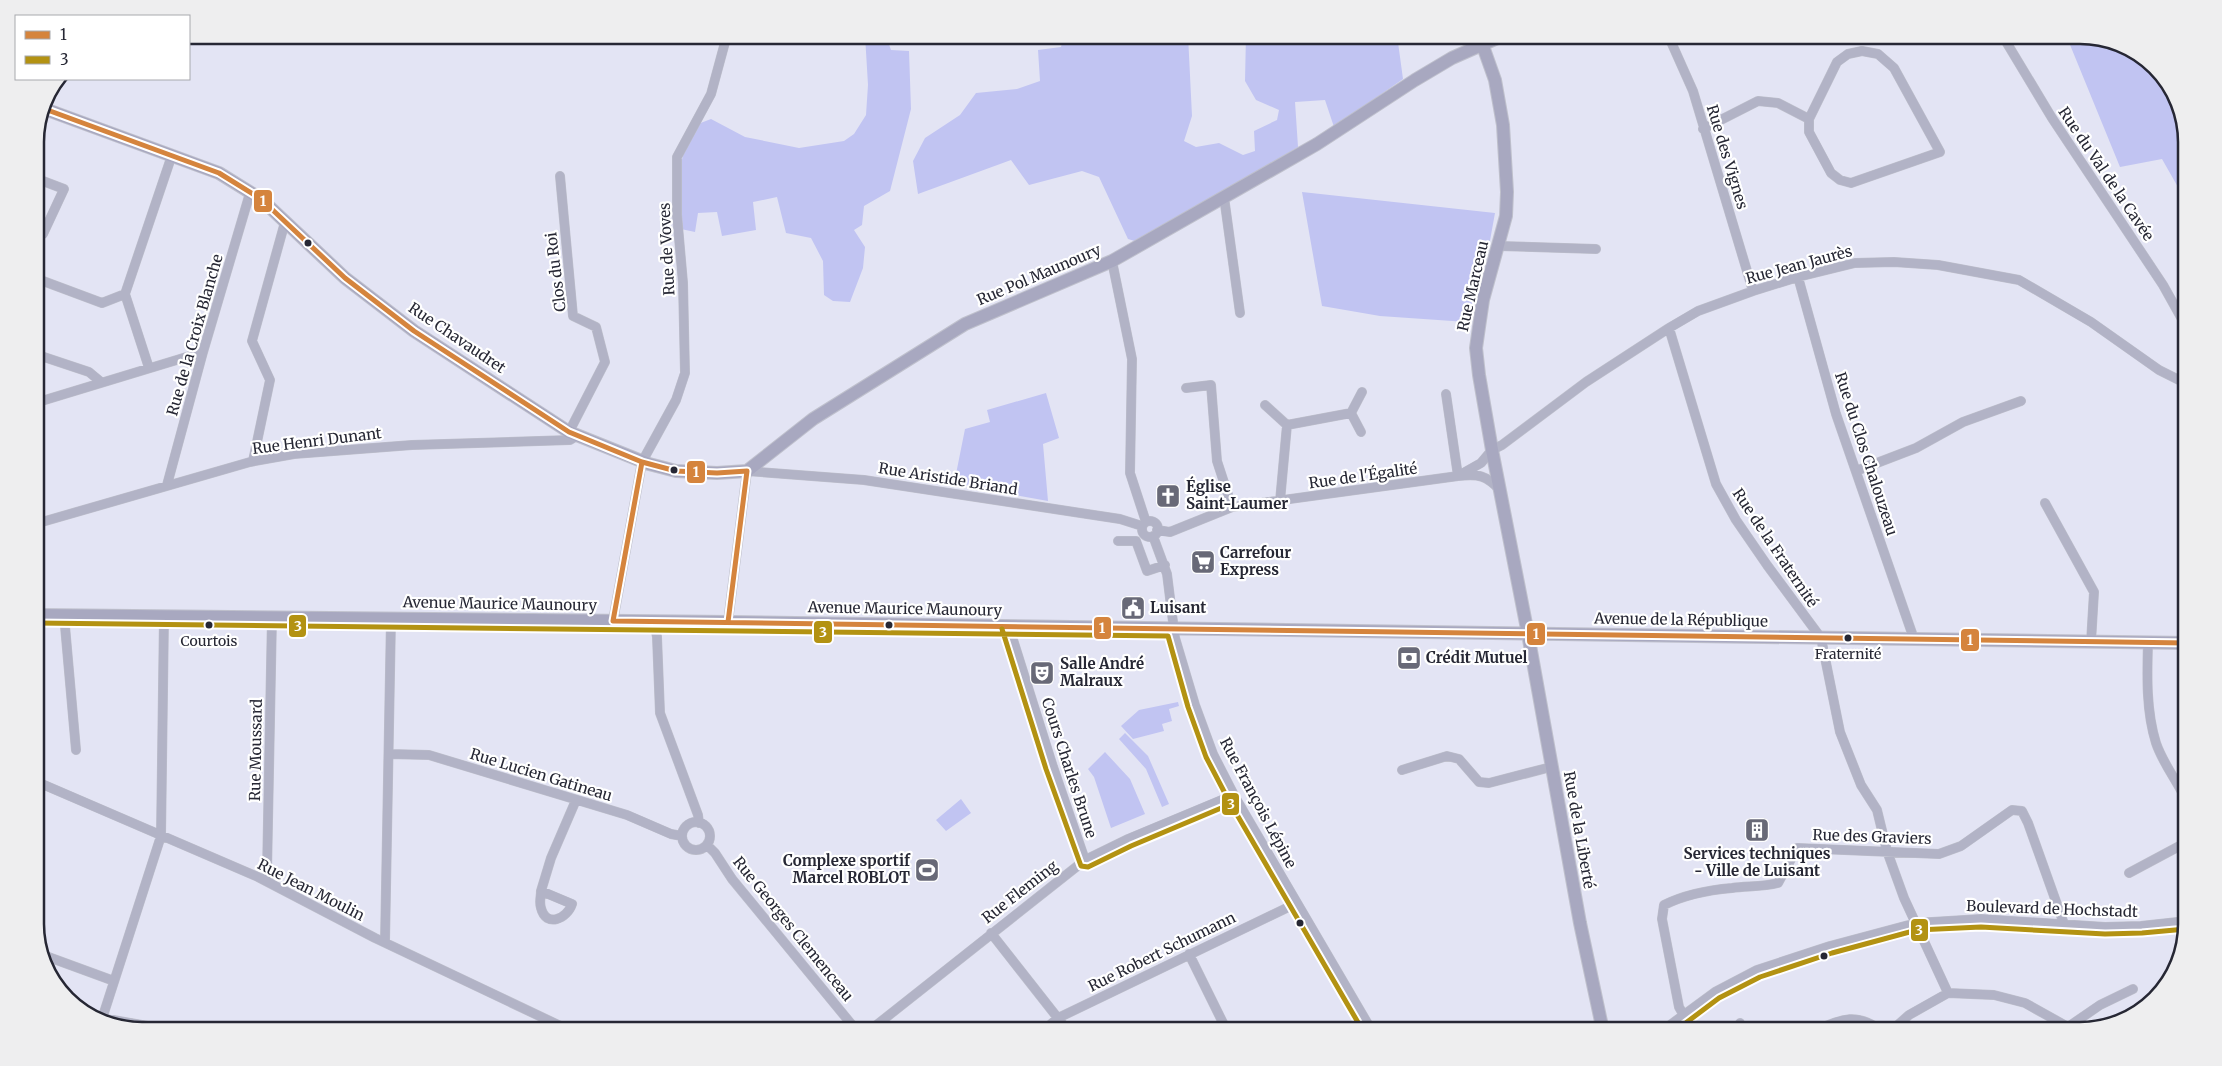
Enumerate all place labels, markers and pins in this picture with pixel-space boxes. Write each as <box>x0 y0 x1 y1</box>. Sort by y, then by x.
unlabelled marker <box>303 238 313 248</box>
unlabelled marker <box>669 465 679 475</box>
place label: Église Saint-Laumer <box>1186 476 1288 513</box>
church icon: Église Saint-Laumer <box>1155 483 1181 509</box>
place label: Carrefour Express <box>1220 543 1291 579</box>
supermarket icon: Carrefour Express <box>1190 549 1216 575</box>
public building icon: Luisant <box>1120 595 1146 621</box>
place label: Luisant <box>1150 598 1206 617</box>
marker: Courtois <box>204 620 214 630</box>
unlabelled marker <box>884 620 894 630</box>
place label: Courtois <box>181 632 238 650</box>
marker: Fraternité <box>1843 633 1853 643</box>
bank icon: Crédit Mutuel <box>1396 645 1422 671</box>
place label: Fraternité <box>1815 645 1881 663</box>
place label: Crédit Mutuel <box>1426 648 1527 667</box>
place label: Salle André Malraux <box>1060 654 1144 690</box>
theatre icon: Salle André Malraux <box>1029 660 1055 686</box>
building icon: Services techniques - Ville de Luisant <box>1744 817 1770 843</box>
place label: Services techniques - Ville de Luisant <box>1684 844 1831 880</box>
place label: Complexe sportif Marcel ROBLOT <box>783 851 911 887</box>
sports icon: Complexe sportif Marcel ROBLOT <box>914 857 940 883</box>
unlabelled marker <box>1295 918 1305 928</box>
unlabelled marker <box>1819 951 1829 961</box>

